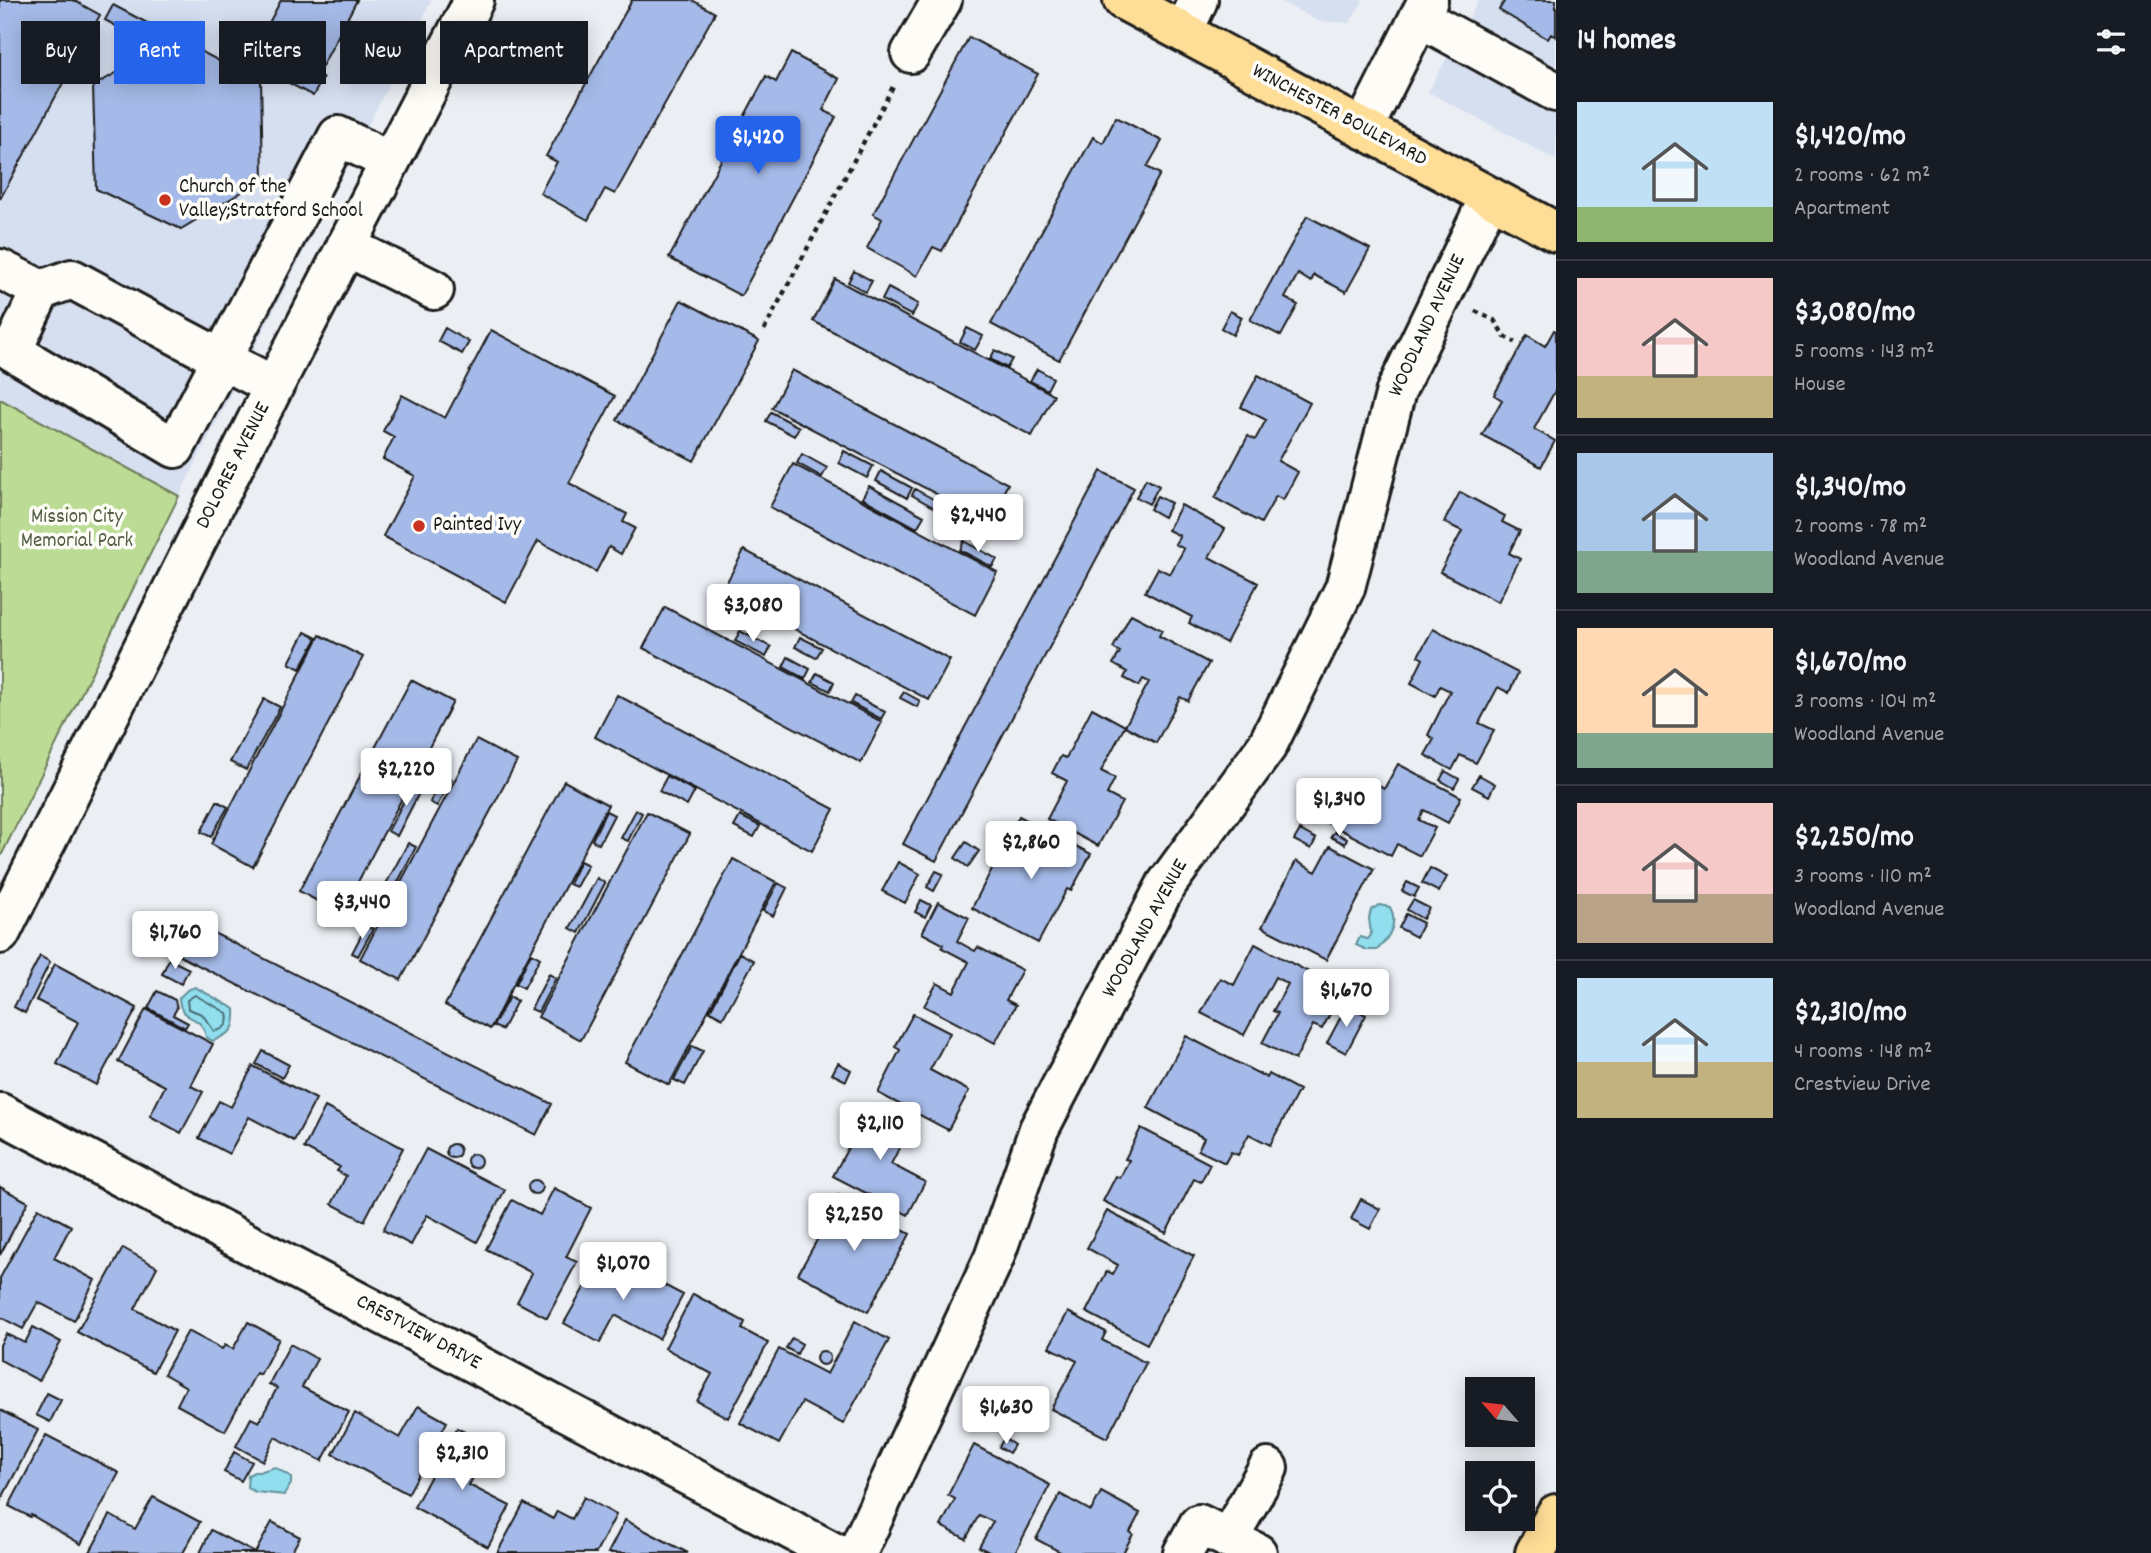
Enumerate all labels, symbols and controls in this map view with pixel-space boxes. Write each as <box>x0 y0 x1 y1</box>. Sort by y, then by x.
chip: Buy <box>21 21 100 84</box>
chip: Rent <box>114 21 205 84</box>
chip: Filters <box>219 21 326 84</box>
chip: New <box>340 21 426 84</box>
chip: Apartment <box>440 21 588 84</box>
text: 14 homes <box>1577 21 1676 64</box>
icon: filters <box>2092 23 2130 61</box>
street label: WINCHESTER BOULEVARD <box>1246 57 1432 175</box>
pin: $1,420 <box>701 116 815 176</box>
text: $1,420/mo <box>1794 117 1906 160</box>
text: $1,420 <box>731 122 785 155</box>
icon: home <box>1633 130 1717 214</box>
text: 2 rooms · 62 m² <box>1794 160 1930 193</box>
place label: Church of the Valley;Stratford School <box>179 173 363 227</box>
marker: Church of the Valley;Stratford School <box>157 192 173 208</box>
text: Apartment <box>1794 193 1890 226</box>
street label: WOODLAND AVENUE <box>1382 249 1474 402</box>
text: $3,080/mo <box>1794 293 1915 336</box>
icon: home <box>1633 306 1717 390</box>
text: 5 rooms · 143 m² <box>1794 336 1934 369</box>
text: House <box>1794 369 1846 402</box>
street label: DOLORES AVENUE <box>189 397 279 535</box>
text: $1,340/mo <box>1794 468 1906 511</box>
icon: home <box>1633 481 1717 565</box>
pin: $2,440 <box>921 494 1035 554</box>
text: $2,440 <box>949 500 1007 533</box>
park label: Mission City Memorial Park <box>21 503 133 557</box>
place label: Painted Ivy <box>433 511 522 541</box>
text: 2 rooms · 78 m² <box>1794 511 1927 544</box>
marker: Painted Ivy <box>411 518 427 534</box>
text: Woodland Avenue <box>1794 544 1944 577</box>
pin: $3,080 <box>696 584 810 644</box>
text: $3,080 <box>723 590 783 623</box>
text: $1,670/mo <box>1794 643 1907 686</box>
icon: home <box>1633 656 1717 740</box>
text: 3 rooms · 104 m² <box>1794 686 1936 719</box>
text: Woodland Avenue <box>1794 719 1944 752</box>
pin: $2,220 <box>349 748 463 808</box>
text: $2,220 <box>377 754 435 787</box>
pin: $1,340 <box>1282 778 1396 838</box>
text: $1,340 <box>1312 784 1366 817</box>
text: $2,250/mo <box>1794 818 1914 861</box>
pin: $2,860 <box>974 822 1088 881</box>
text: $2,860 <box>1001 827 1061 860</box>
icon: home <box>1633 831 1717 915</box>
street label: WOODLAND AVENUE <box>1096 854 1197 1004</box>
text: 3 rooms · 110 m² <box>1794 861 1932 894</box>
pin: $3,440 <box>305 881 419 941</box>
text: $3,440 <box>333 887 391 920</box>
text: Woodland Avenue <box>1794 894 1944 927</box>
pin: $1,760 <box>118 912 232 971</box>
text: $1,760 <box>148 917 202 950</box>
pin: $1,670 <box>1289 970 1403 1029</box>
text: $1,670 <box>1319 975 1373 1008</box>
text: $2,310/mo <box>1794 993 1907 1036</box>
icon: home <box>1633 1006 1717 1090</box>
text: 4 rooms · 148 m² <box>1794 1036 1932 1069</box>
text: Crestview Drive <box>1794 1069 1931 1102</box>
pin: $2,110 <box>823 1102 937 1162</box>
text: $2,110 <box>856 1108 904 1141</box>
pin: $2,250 <box>797 1194 911 1253</box>
text: $2,250 <box>824 1199 884 1232</box>
pin: $1,070 <box>566 1242 680 1302</box>
text: $1,070 <box>596 1248 650 1281</box>
street label: CRESTVIEW DRIVE <box>350 1287 486 1379</box>
north arrow <box>1465 1377 1535 1447</box>
map controls <box>1465 1377 1535 1531</box>
pin: $1,630 <box>949 1386 1063 1446</box>
text: $1,630 <box>978 1392 1034 1425</box>
pin: $2,310 <box>405 1432 519 1492</box>
text: $2,310 <box>435 1438 489 1471</box>
button: locate <box>1465 1461 1535 1531</box>

